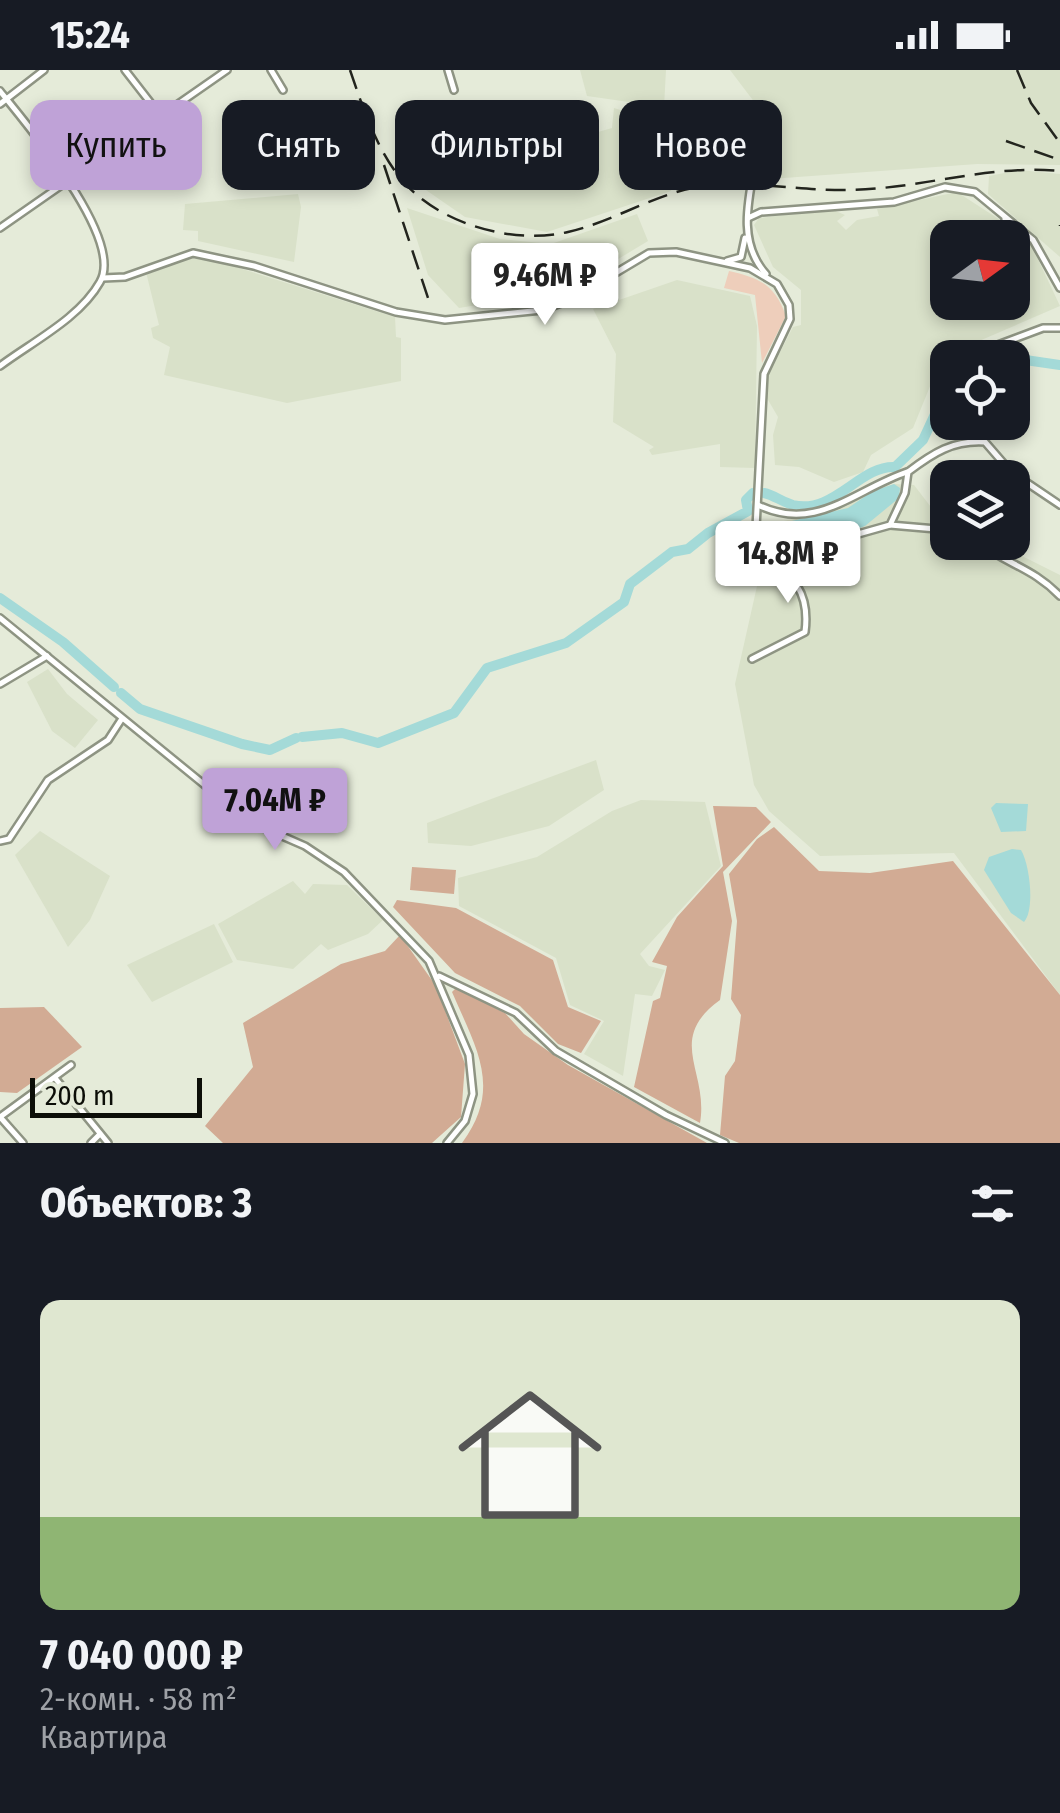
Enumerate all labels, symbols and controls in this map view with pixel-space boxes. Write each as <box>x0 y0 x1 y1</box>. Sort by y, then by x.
text: 15:24 <box>50 12 130 58</box>
chip: Купить <box>30 100 202 190</box>
chip: Снять <box>222 100 375 190</box>
chip: Фильтры <box>395 100 599 190</box>
chip: Новое <box>619 100 782 190</box>
north arrow <box>930 220 1030 320</box>
map controls <box>930 220 1030 560</box>
pin: 9.46M ₽ <box>453 243 637 328</box>
text: 9.46M ₽ <box>493 256 597 294</box>
button: locate <box>930 340 1030 440</box>
button: layers <box>930 460 1030 560</box>
pin: 14.8M ₽ <box>696 521 880 606</box>
text: 14.8M ₽ <box>737 534 839 572</box>
pin: 7.04M ₽ <box>183 768 367 853</box>
text: 7.04M ₽ <box>224 781 326 819</box>
scale bar <box>30 1073 202 1118</box>
text: 200 m <box>45 1079 115 1112</box>
icon: filters <box>965 1176 1020 1231</box>
text: Объектов: 3 <box>40 1178 252 1228</box>
icon: home <box>440 1365 620 1545</box>
text: 7 040 000 ₽ <box>40 1630 243 1680</box>
text: 2-комн. · 58 m² <box>40 1680 237 1718</box>
text: Квартира <box>40 1718 167 1756</box>

